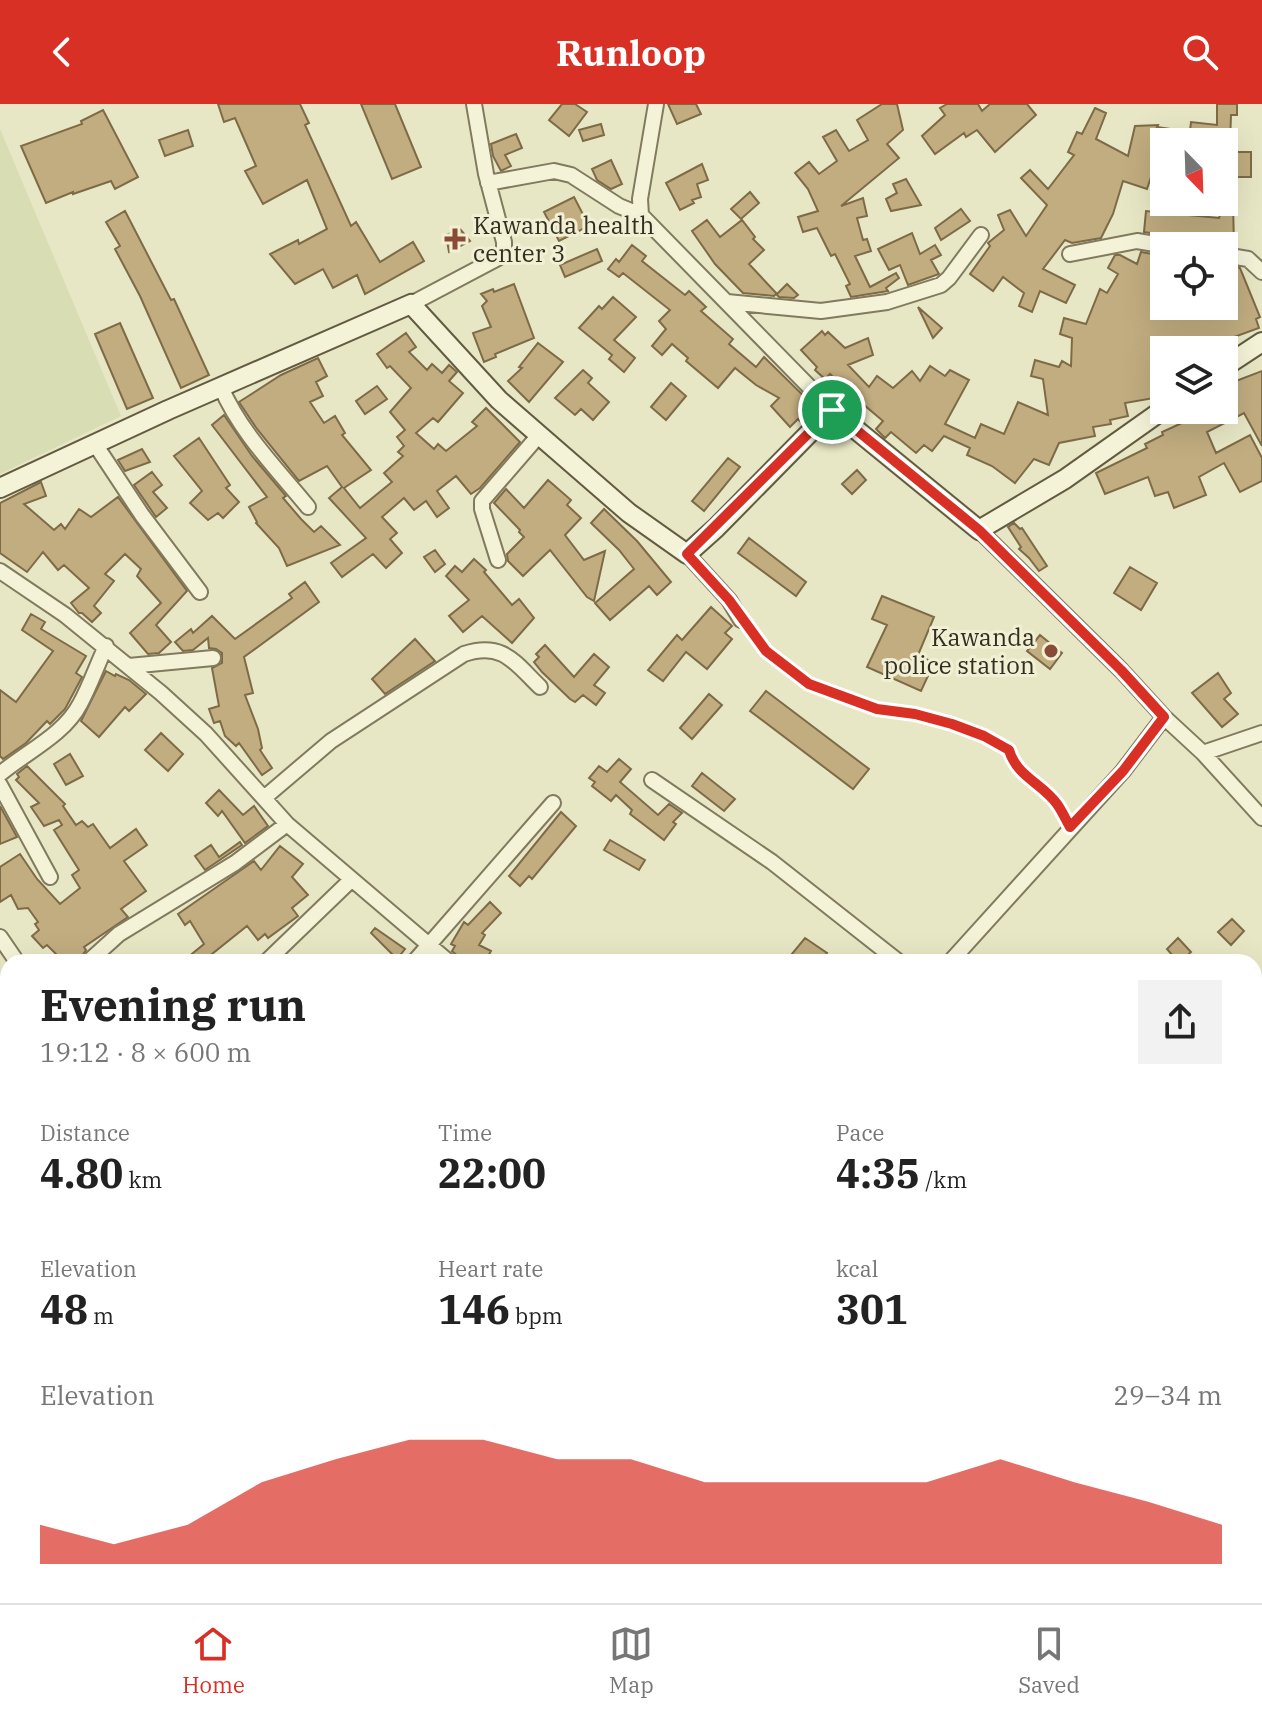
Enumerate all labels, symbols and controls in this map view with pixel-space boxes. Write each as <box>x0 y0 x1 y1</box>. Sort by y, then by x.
text: Runloop <box>556 29 706 76</box>
icon: back <box>40 30 84 74</box>
icon: search <box>1178 30 1222 74</box>
north arrow <box>1150 128 1238 216</box>
map controls <box>1150 128 1238 424</box>
place label: Kawanda health center 3 <box>473 209 655 269</box>
marker: Kawanda health center 3 <box>444 228 466 250</box>
button: locate <box>1150 232 1238 320</box>
button: layers <box>1150 336 1238 424</box>
pin <box>798 376 866 444</box>
icon: arrive <box>810 388 854 432</box>
place label: Kawanda police station <box>883 621 1035 681</box>
marker: Kawanda police station <box>1042 642 1060 660</box>
text: Evening run <box>40 976 306 1033</box>
button: share <box>1138 980 1222 1064</box>
text: 19:12 · 8 × 600 m <box>40 1035 251 1069</box>
text: Distance <box>40 1118 130 1147</box>
text: Time <box>438 1118 492 1147</box>
text: Pace <box>836 1118 884 1147</box>
text: 4.80 <box>40 1147 123 1199</box>
text: 22:00 <box>438 1147 546 1199</box>
text: 4:35 <box>836 1147 920 1199</box>
text: km <box>123 1165 162 1194</box>
text: /km <box>920 1165 967 1194</box>
text: Elevation <box>40 1254 137 1283</box>
text: Heart rate <box>438 1254 543 1283</box>
text: kcal <box>836 1254 878 1283</box>
text: 48 <box>40 1283 88 1335</box>
text: 146 <box>438 1283 510 1335</box>
text: 301 <box>836 1283 908 1335</box>
text: m <box>88 1301 114 1330</box>
text: bpm <box>510 1301 563 1330</box>
text: Elevation <box>40 1378 155 1412</box>
text: 29–34 m <box>1114 1378 1222 1412</box>
tab: Home <box>182 1622 245 1699</box>
tab: Map <box>609 1622 654 1699</box>
tab: Saved <box>1018 1622 1080 1699</box>

